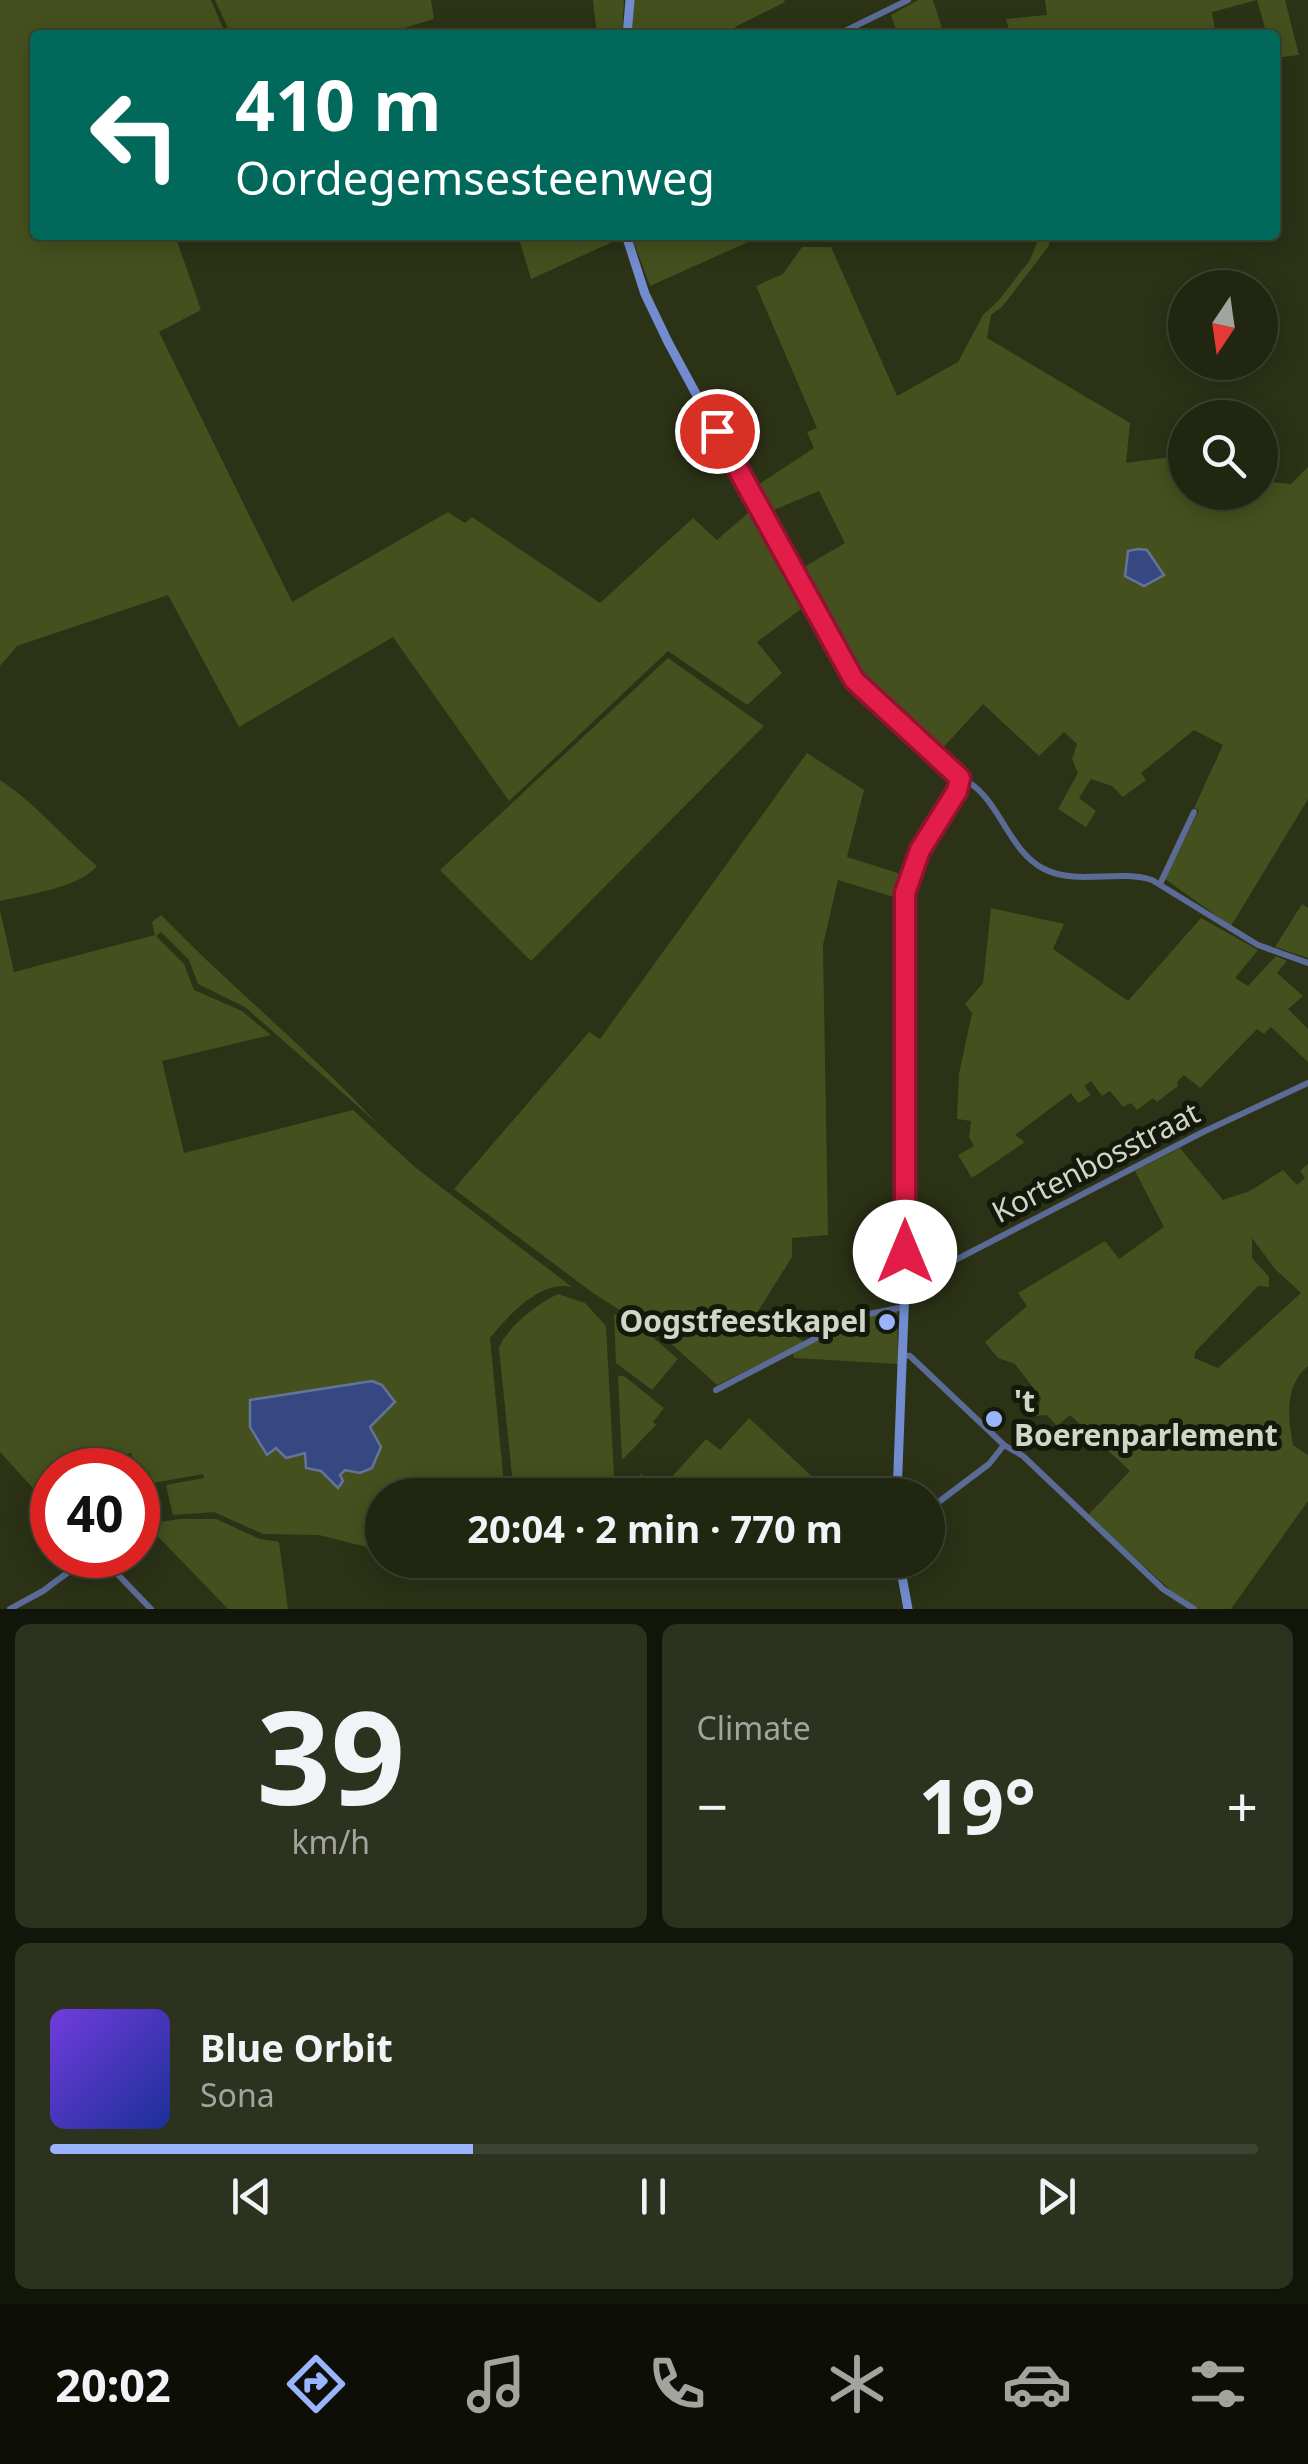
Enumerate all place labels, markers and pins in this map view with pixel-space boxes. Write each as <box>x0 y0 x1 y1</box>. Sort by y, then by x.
pin <box>675 389 760 474</box>
place label: Oogstfeestkapel <box>620 1300 867 1341</box>
marker: Oogstfeestkapel <box>876 1311 898 1333</box>
place label: 't Boerenparlement <box>1014 1380 1278 1455</box>
marker: 't Boerenparlement <box>983 1408 1005 1430</box>

